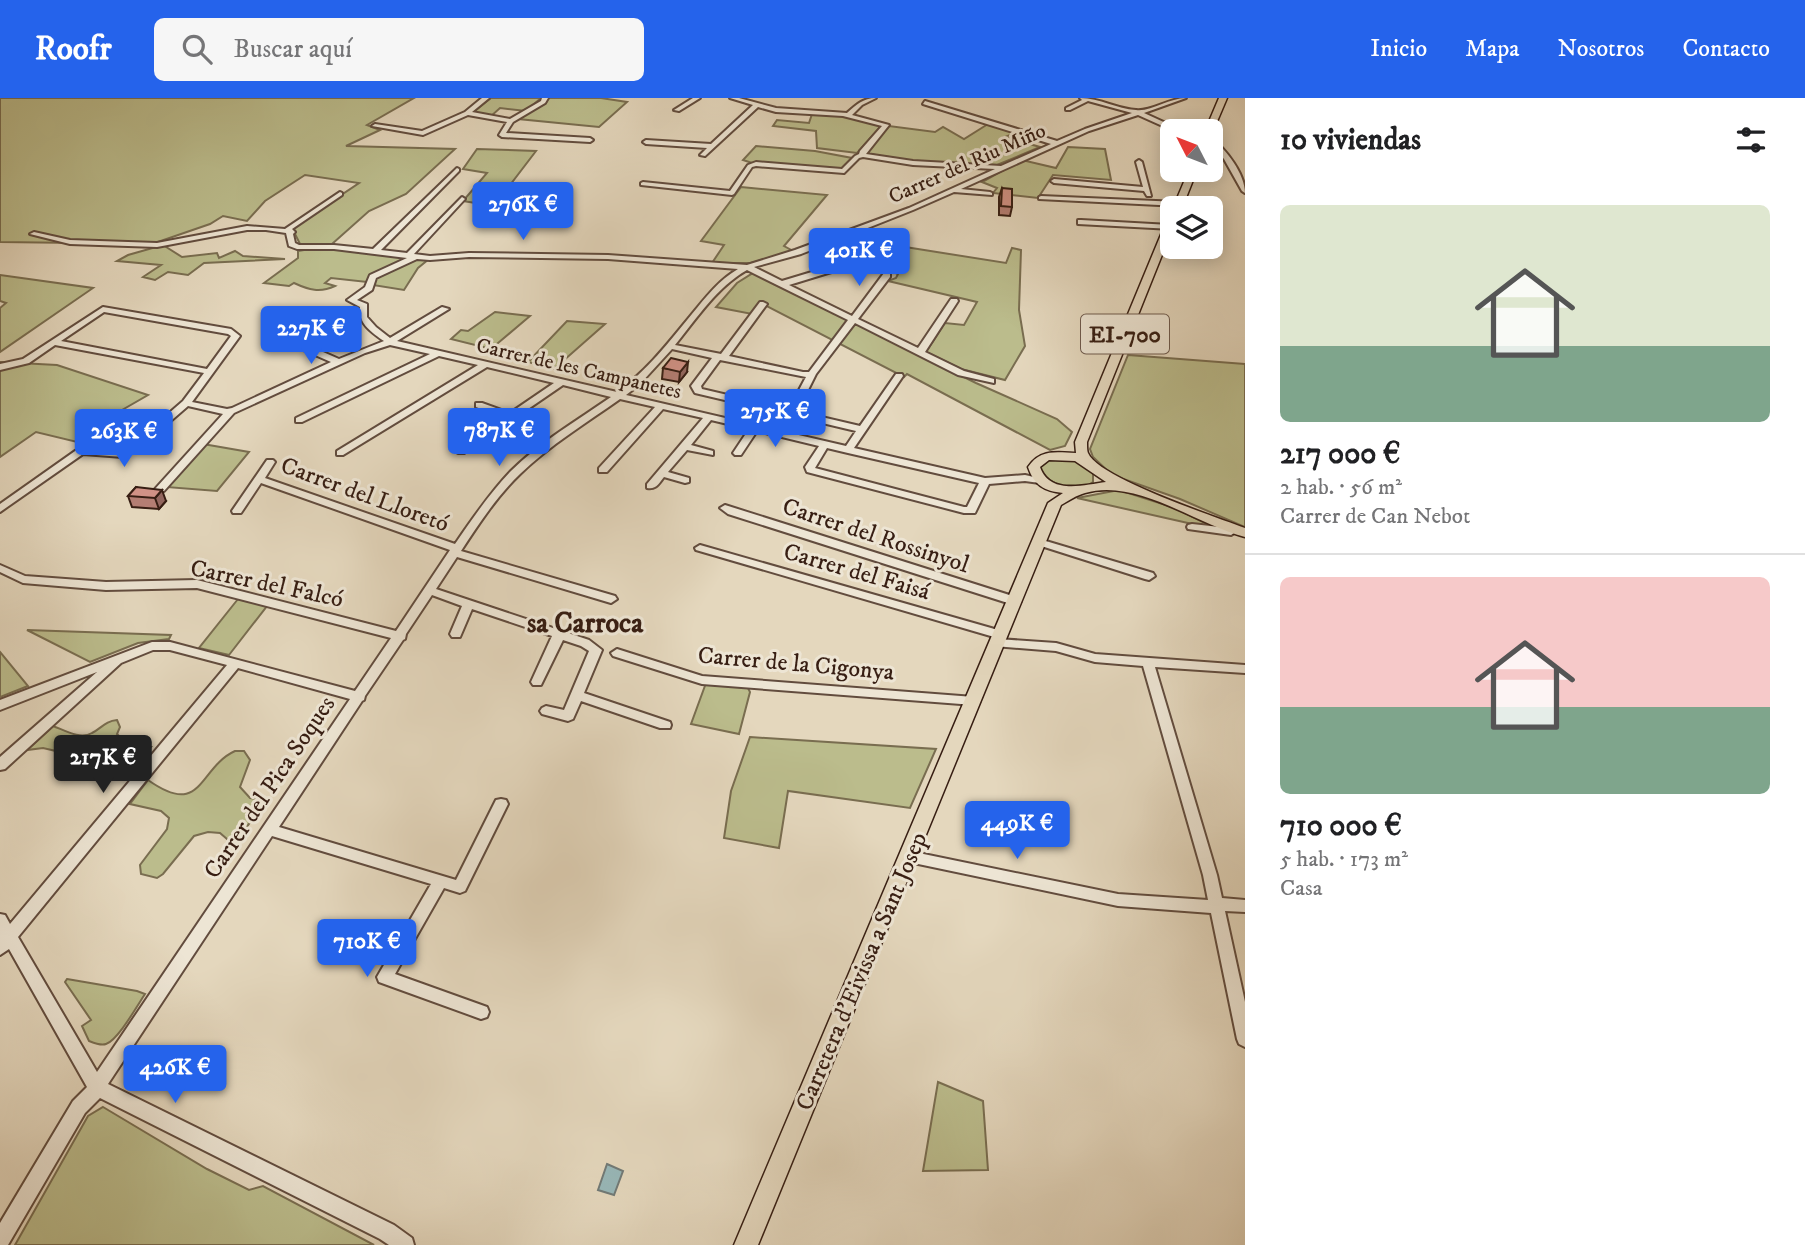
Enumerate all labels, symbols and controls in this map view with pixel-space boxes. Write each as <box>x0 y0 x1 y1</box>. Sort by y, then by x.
search box <box>154 18 644 81</box>
text: Roofr <box>35 29 112 70</box>
icon: search <box>178 30 216 68</box>
text: Buscar aquí <box>234 33 352 66</box>
text: Inicio <box>1370 34 1427 64</box>
text: Mapa <box>1465 34 1520 64</box>
text: Nosotros <box>1558 34 1644 64</box>
text: Contacto <box>1682 34 1770 64</box>
street label: Carrer del Riu Miño <box>885 118 1050 210</box>
north arrow <box>1160 119 1223 182</box>
map controls <box>1160 119 1223 259</box>
icon: filters <box>1732 121 1770 159</box>
text: 10 viviendas <box>1280 122 1421 159</box>
pin: 276K € <box>466 183 580 242</box>
text: 276K € <box>488 190 558 219</box>
button: layers <box>1160 196 1223 259</box>
pin: 401K € <box>802 228 916 288</box>
text: 401K € <box>825 236 893 265</box>
icon: home <box>1462 250 1588 376</box>
pin: 227K € <box>254 306 368 366</box>
text: 227K € <box>277 314 345 343</box>
road number: EI-700 <box>1081 314 1169 354</box>
street label: Carrer de les Campanetes <box>474 333 684 405</box>
pin: 275K € <box>718 390 832 449</box>
text: 275K € <box>741 397 809 426</box>
pin: 787K € <box>442 408 556 468</box>
pin: 263K € <box>67 410 181 469</box>
text: 787K € <box>464 416 534 445</box>
text: 263K € <box>91 417 157 446</box>
text: 217 000 € <box>1280 436 1400 473</box>
street label: Carrer del Lloretó <box>276 451 453 539</box>
text: 2 hab. · 56 m² <box>1280 473 1402 502</box>
street label: Carrer del Rossinyol <box>779 492 974 581</box>
text: Carrer de Can Nebot <box>1280 502 1470 531</box>
street label: Carrer del Faisá <box>780 537 934 607</box>
street label: Carrer del Falcó <box>188 553 346 615</box>
district label: sa Carroca <box>527 606 644 641</box>
icon: home <box>1462 622 1588 748</box>
street label: Carrer de la Cigonya <box>696 640 896 688</box>
street label: Carrer del Pica Soques <box>198 691 342 885</box>
pin: 217K € <box>46 736 160 795</box>
text: 217K € <box>70 743 136 772</box>
pin: 449K € <box>960 802 1074 861</box>
text: 710 000 € <box>1280 808 1402 845</box>
text: 449K € <box>981 809 1053 838</box>
street label: Carretera d'Eivissa a Sant Josep <box>790 828 934 1115</box>
text: 5 hab. · 173 m² <box>1280 845 1408 874</box>
text: Casa <box>1280 874 1323 903</box>
pin: 710K € <box>310 920 424 979</box>
text: 710K € <box>333 927 401 956</box>
pin: 426K € <box>118 1046 232 1105</box>
text: 426K € <box>139 1053 211 1082</box>

